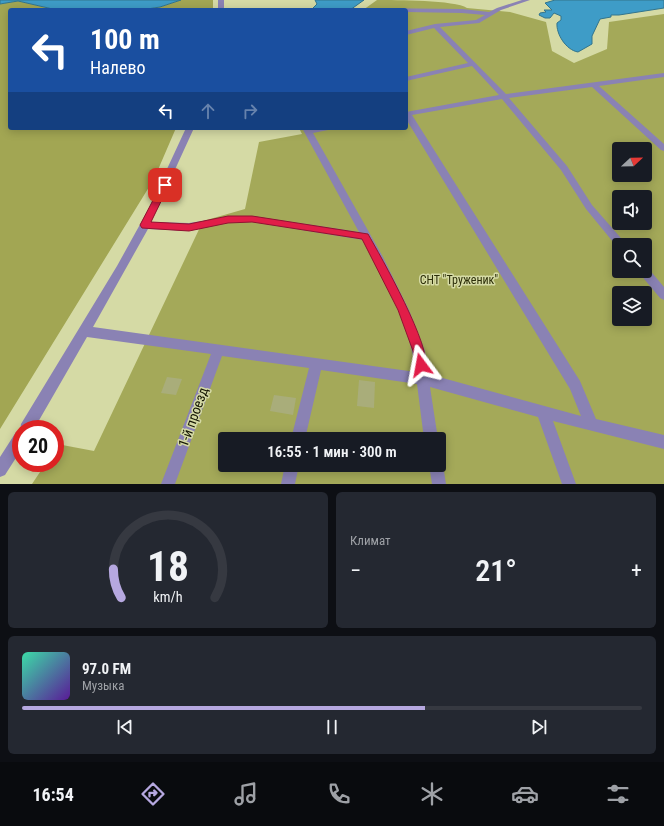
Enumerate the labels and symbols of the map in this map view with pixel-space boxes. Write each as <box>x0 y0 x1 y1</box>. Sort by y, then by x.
north arrow <box>612 142 652 182</box>
pin <box>148 168 182 202</box>
park label: СНТ "Труженик" <box>420 273 498 287</box>
position arrow <box>400 344 442 386</box>
street label: 1-й проезд <box>175 385 211 449</box>
speed limit sign: 20 <box>12 420 64 472</box>

